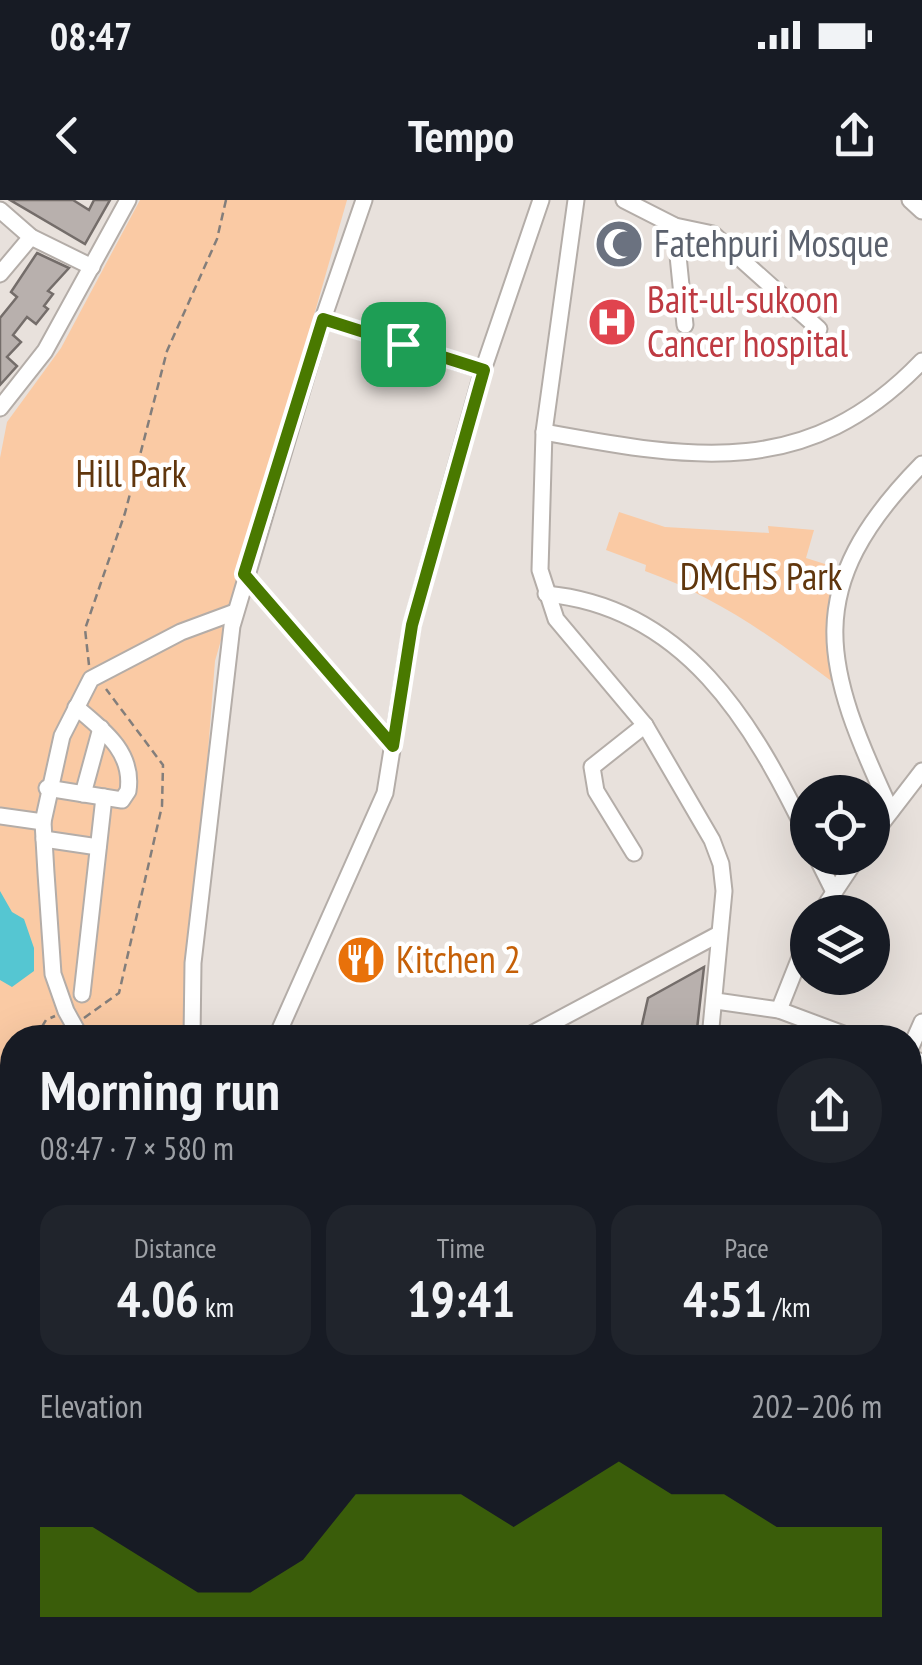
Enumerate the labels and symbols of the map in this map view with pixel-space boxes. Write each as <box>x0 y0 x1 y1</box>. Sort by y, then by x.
mosque icon: Fatehpuri Mosque <box>593 218 645 270</box>
place label: Fatehpuri Mosque <box>654 218 889 267</box>
place label: Bait-ul-sukoon Cancer hospital <box>647 274 848 367</box>
hospital icon: Bait-ul-sukoon Cancer hospital <box>586 296 638 348</box>
pin <box>361 302 446 387</box>
park label: Hill Park <box>76 448 187 497</box>
park label: DMCHS Park <box>680 551 843 600</box>
restaurant icon: Kitchen 2 <box>335 934 387 986</box>
place label: Kitchen 2 <box>396 934 521 983</box>

